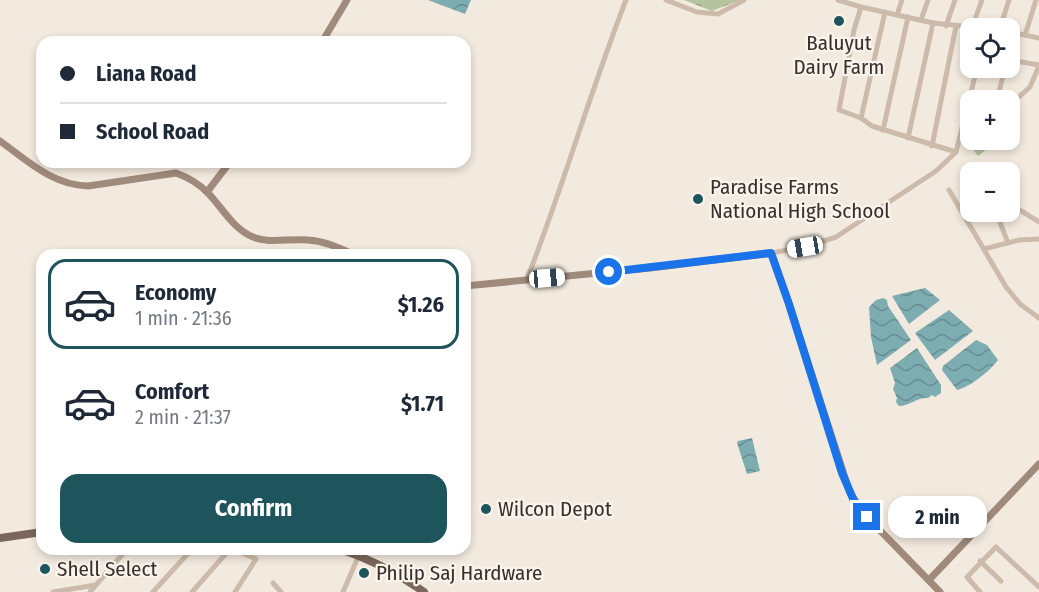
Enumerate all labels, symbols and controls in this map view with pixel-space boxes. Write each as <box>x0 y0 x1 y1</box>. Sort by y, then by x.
marker: Baluyut Dairy Farm <box>832 14 846 28</box>
map controls <box>960 18 1020 222</box>
button: locate <box>960 18 1020 78</box>
place label: Baluyut Dairy Farm <box>794 30 884 80</box>
text: Liana Road <box>96 60 196 87</box>
button: + <box>960 90 1020 150</box>
text: School Road <box>96 118 209 145</box>
button: − <box>960 162 1020 222</box>
place label: Paradise Farms National High School <box>710 174 890 224</box>
marker: Paradise Farms National High School <box>691 192 705 206</box>
car <box>786 235 824 259</box>
route start <box>595 258 622 285</box>
car <box>528 267 566 289</box>
icon: car <box>63 277 117 331</box>
text: Economy <box>135 279 216 306</box>
text: $1.26 <box>398 291 444 318</box>
text: 1 min · 21:36 <box>135 306 232 330</box>
icon: car <box>63 376 117 430</box>
text: Comfort <box>135 378 209 405</box>
text: $1.71 <box>401 390 444 417</box>
text: 2 min · 21:37 <box>135 405 231 429</box>
button: Confirm <box>60 474 447 543</box>
place label: Wilcon Depot <box>498 496 612 522</box>
callout: 2 min <box>888 496 987 538</box>
marker: Wilcon Depot <box>479 502 493 516</box>
route end <box>853 503 880 530</box>
text: 2 min <box>915 505 960 529</box>
place label: Shell Select <box>57 556 157 582</box>
place label: Philip Saj Hardware <box>376 560 543 586</box>
marker: Shell Select <box>38 562 52 576</box>
marker: Philip Saj Hardware <box>357 566 371 580</box>

